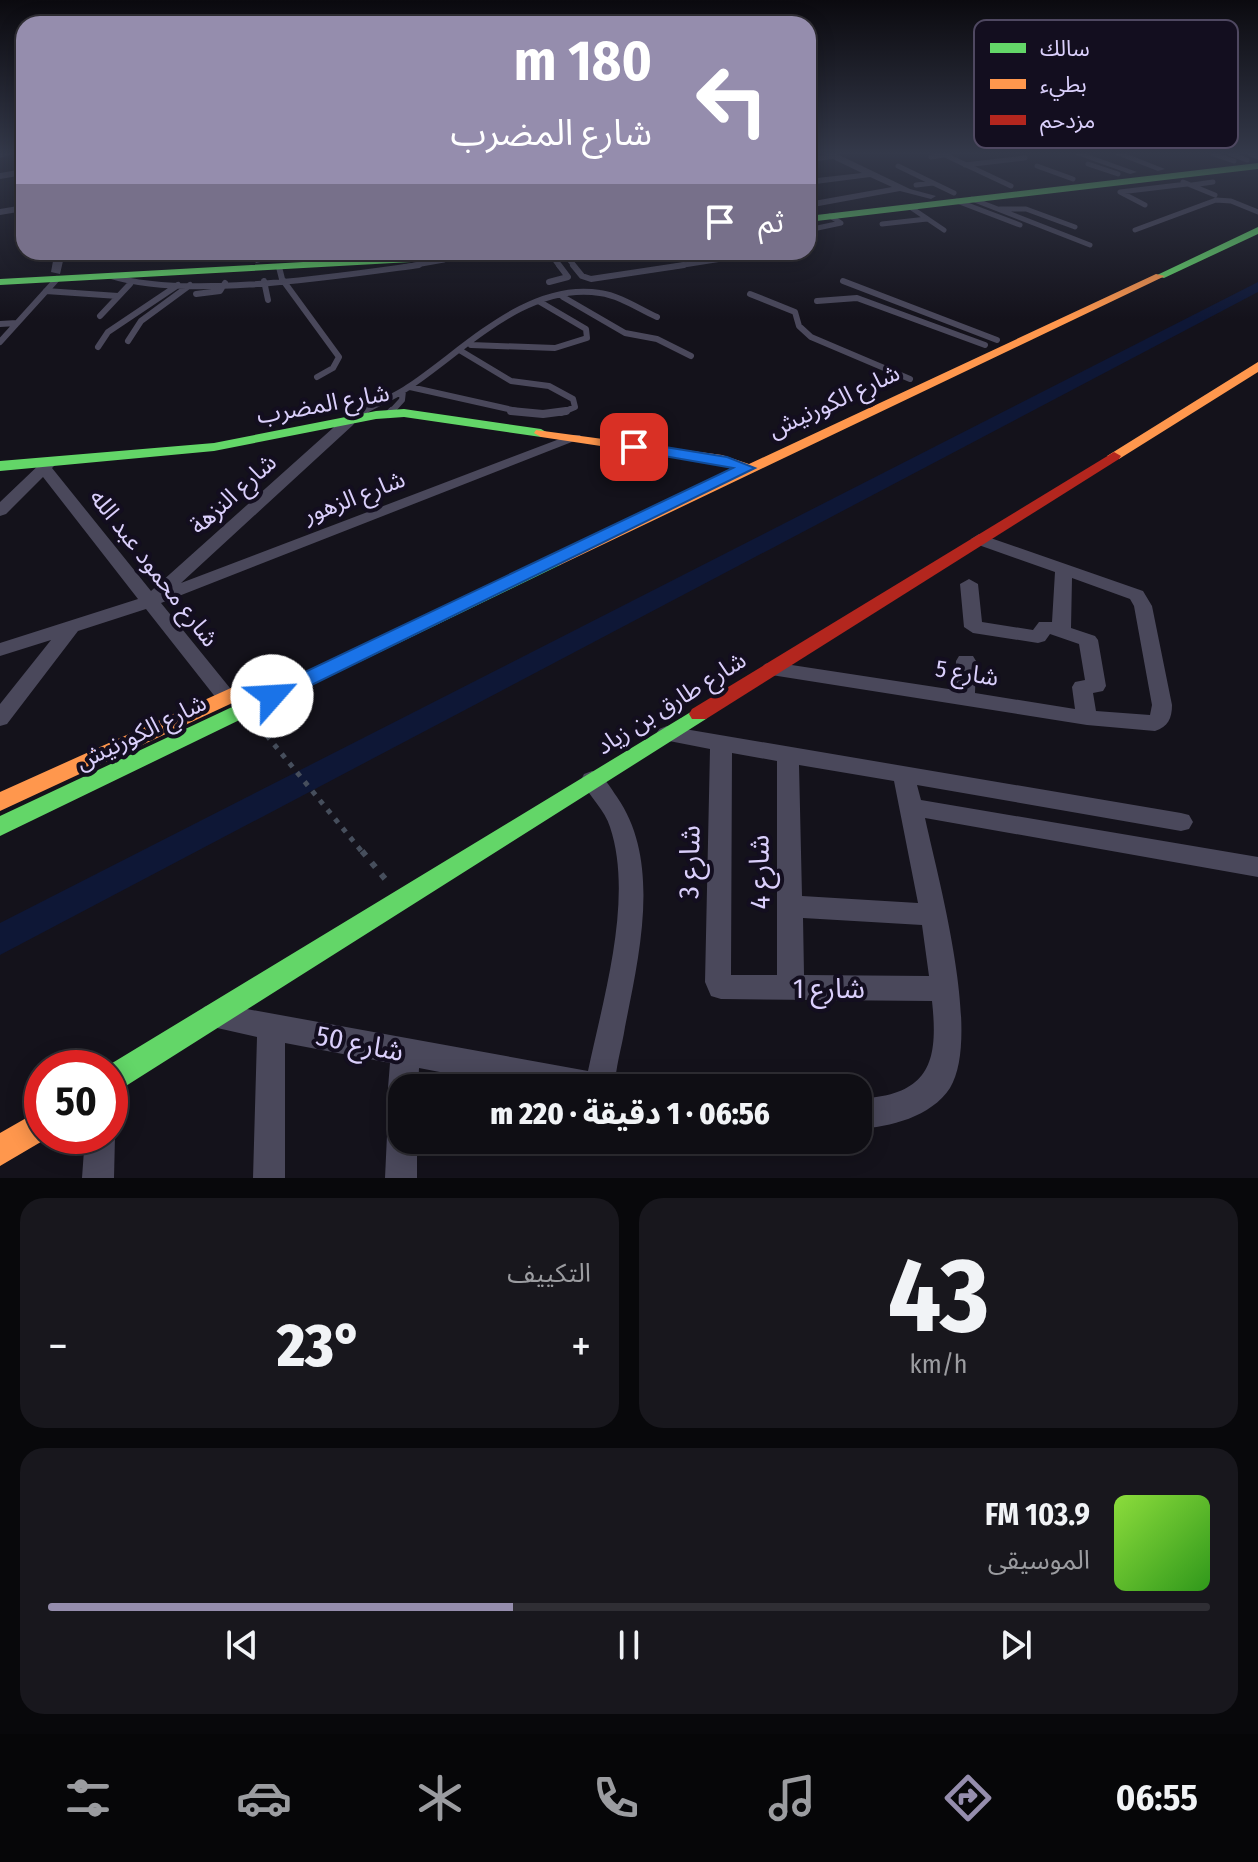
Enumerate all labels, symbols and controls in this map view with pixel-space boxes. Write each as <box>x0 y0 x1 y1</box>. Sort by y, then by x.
legend <box>974 20 1238 148</box>
text: 180 m <box>514 28 652 95</box>
text: سالك <box>1040 35 1090 62</box>
icon: left <box>680 48 784 152</box>
text: بطيء <box>1040 71 1087 101</box>
text: مزدحم <box>1040 107 1095 137</box>
text: شارع المضرب <box>450 111 652 155</box>
icon: arrive <box>698 200 742 244</box>
text: ثم <box>758 204 784 240</box>
street label: شارع الكورنيش <box>764 358 905 446</box>
street label: شارع المضرب <box>254 379 392 432</box>
pin <box>600 413 668 481</box>
icon: arrive <box>612 425 656 469</box>
street label: شارع النزهة <box>184 448 284 542</box>
street label: شارع الزهور <box>298 465 410 532</box>
street label: شارع محمود عبد الله <box>81 484 224 654</box>
street label: شارع طارق بن زياد <box>591 646 753 763</box>
position arrow <box>230 654 314 738</box>
street label: شارع 5 <box>933 654 1001 695</box>
street label: شارع الكورنيش <box>71 688 212 778</box>
street label: شارع 3 <box>672 825 711 899</box>
street label: شارع 4 <box>742 834 781 910</box>
street label: شارع 1 <box>793 972 865 1009</box>
street label: شارع 50 <box>313 1019 407 1072</box>
speed limit sign: 50 <box>24 1050 128 1154</box>
text: 06:56 · 1 دقيقة · 220 m <box>490 1096 770 1132</box>
text: 43 <box>888 1234 989 1359</box>
text: التكييف <box>507 1258 591 1289</box>
text: 23° <box>277 1310 362 1382</box>
text: − <box>48 1320 68 1373</box>
text: + <box>571 1320 591 1373</box>
text: km/h <box>910 1349 968 1380</box>
text: 103.9 FM <box>985 1497 1090 1533</box>
text: الموسيقى <box>988 1545 1090 1576</box>
icon: previous <box>220 1623 264 1667</box>
icon: pause <box>607 1623 651 1667</box>
icon: next <box>994 1623 1038 1667</box>
icon: filters <box>60 1770 116 1826</box>
icon: car <box>236 1770 292 1826</box>
icon: climate <box>412 1770 468 1826</box>
icon: phone <box>588 1770 644 1826</box>
icon: music <box>764 1770 820 1826</box>
icon: directions <box>940 1770 996 1826</box>
text: 06:55 <box>1116 1776 1198 1820</box>

